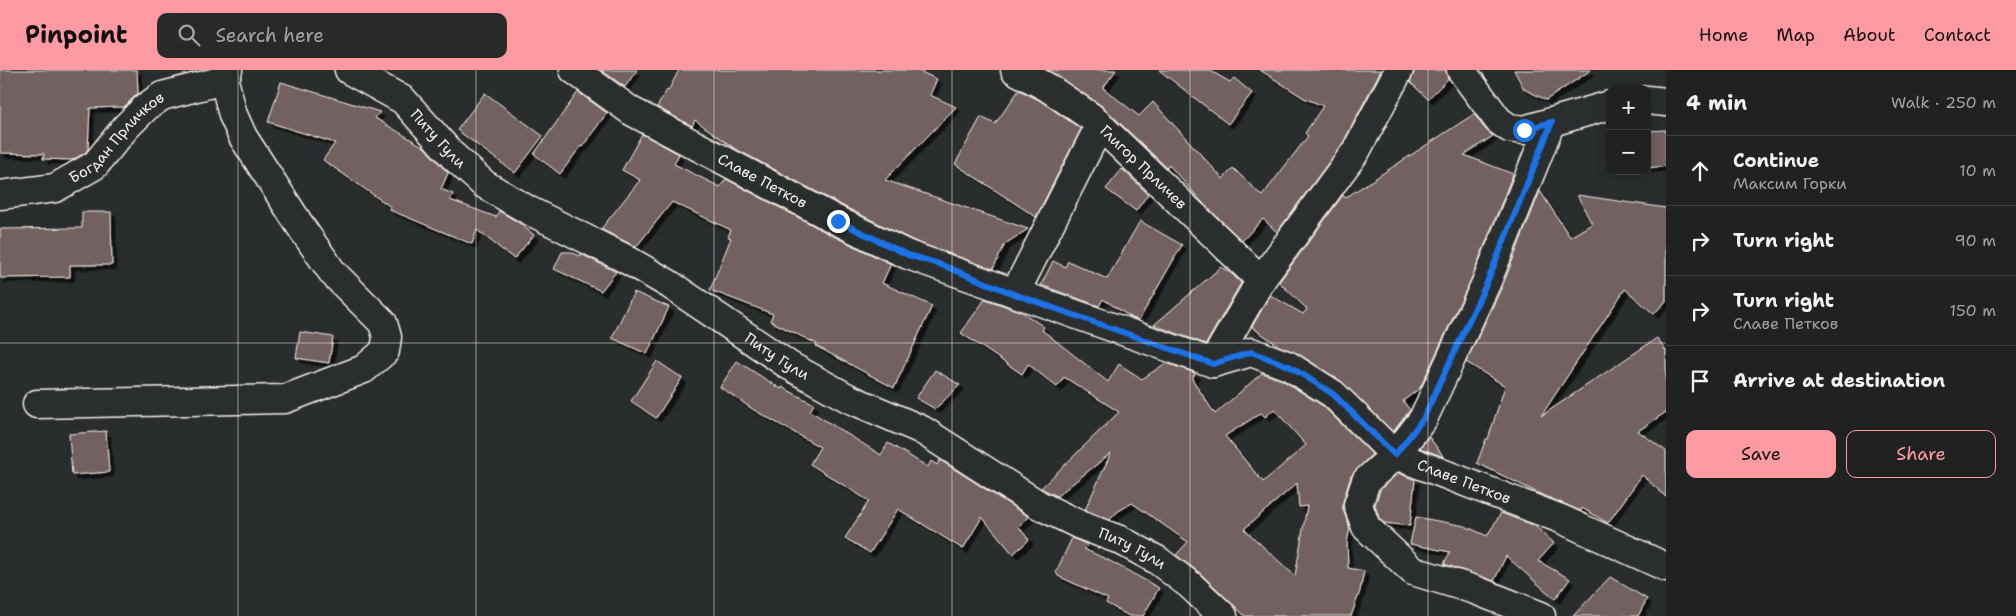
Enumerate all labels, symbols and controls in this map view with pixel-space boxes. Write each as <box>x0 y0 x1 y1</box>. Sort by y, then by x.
search box <box>157 13 507 58</box>
text: Pinpoint <box>25 19 127 51</box>
icon: search <box>175 21 203 49</box>
text: Search here <box>215 23 324 48</box>
text: Home <box>1699 23 1748 47</box>
text: Map <box>1776 23 1815 47</box>
text: About <box>1843 23 1896 47</box>
text: Contact <box>1924 23 1991 47</box>
map controls <box>1606 85 1651 175</box>
button: + <box>1606 85 1651 130</box>
street label: Богдан Прличков <box>65 87 168 188</box>
text: 4 min <box>1686 89 1747 117</box>
text: Walk · 250 m <box>1891 92 1996 113</box>
street label: Питу Гули <box>406 105 470 173</box>
route start <box>1513 119 1536 142</box>
street label: Глигор Прличев <box>1096 121 1191 214</box>
button: − <box>1606 130 1651 175</box>
text: Continue <box>1733 148 1819 173</box>
street label: Славе Петков <box>714 149 811 213</box>
icon: ahead <box>1686 157 1714 185</box>
text: 10 m <box>1959 160 1996 181</box>
text: Максим Горки <box>1733 173 1847 194</box>
route end <box>827 210 850 233</box>
icon: right <box>1686 227 1714 255</box>
text: Turn right <box>1733 228 1834 253</box>
text: 90 m <box>1955 230 1996 251</box>
text: Turn right <box>1733 288 1834 313</box>
icon: right <box>1686 297 1714 325</box>
text: 150 m <box>1949 300 1996 321</box>
text: Славе Петков <box>1733 313 1838 334</box>
street label: Питу Гули <box>741 328 813 385</box>
icon: arrive <box>1686 367 1714 395</box>
text: Arrive at destination <box>1733 368 1945 393</box>
button: Save <box>1686 430 1836 478</box>
button: Share <box>1846 430 1996 478</box>
street label: Славе Петков <box>1414 454 1514 509</box>
street label: Питу Гули <box>1096 523 1171 574</box>

